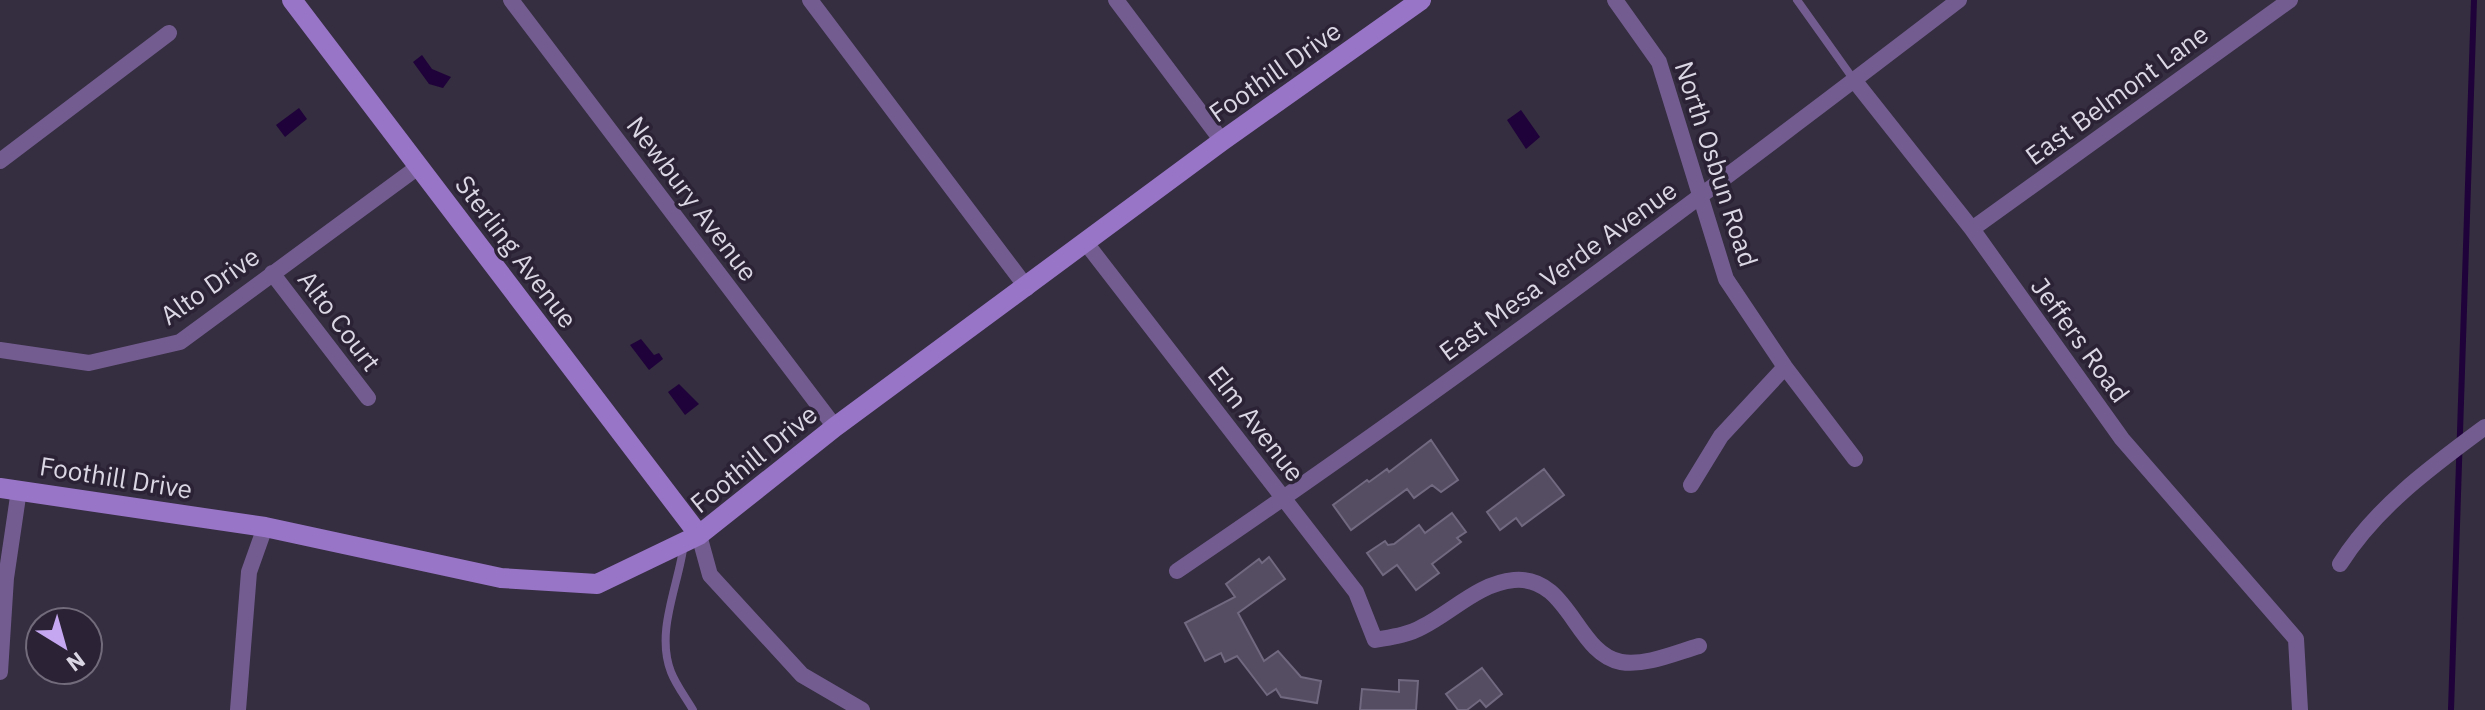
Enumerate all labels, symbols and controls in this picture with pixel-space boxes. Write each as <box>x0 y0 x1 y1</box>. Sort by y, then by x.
street label: Foothill Drive <box>1202 13 1347 129</box>
street label: East Belmont Lane <box>2018 16 2215 172</box>
street label: North Osbun Road <box>1668 57 1766 271</box>
street label: Newbury Avenue <box>620 109 766 288</box>
street label: Sterling Avenue <box>448 168 585 335</box>
street label: East Mesa Verde Avenue <box>1432 172 1683 368</box>
street label: Alto Drive <box>153 239 266 332</box>
street label: Alto Court <box>291 263 389 378</box>
street label: Jeffers Road <box>2024 270 2138 409</box>
street label: Elm Avenue <box>1201 359 1313 488</box>
street label: Foothill Drive <box>683 397 824 520</box>
street label: Foothill Drive <box>37 448 195 506</box>
north arrow <box>24 606 104 686</box>
text: N <box>61 646 91 679</box>

